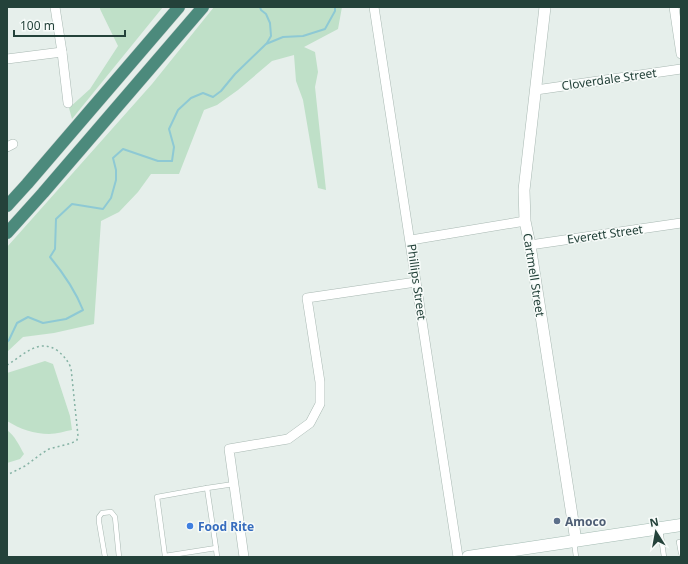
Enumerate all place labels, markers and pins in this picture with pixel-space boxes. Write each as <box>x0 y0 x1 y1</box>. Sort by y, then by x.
place label: Amoco <box>565 513 606 530</box>
marker: Amoco <box>552 516 562 526</box>
place label: Food Rite <box>198 518 254 535</box>
marker: Food Rite <box>185 521 195 531</box>

